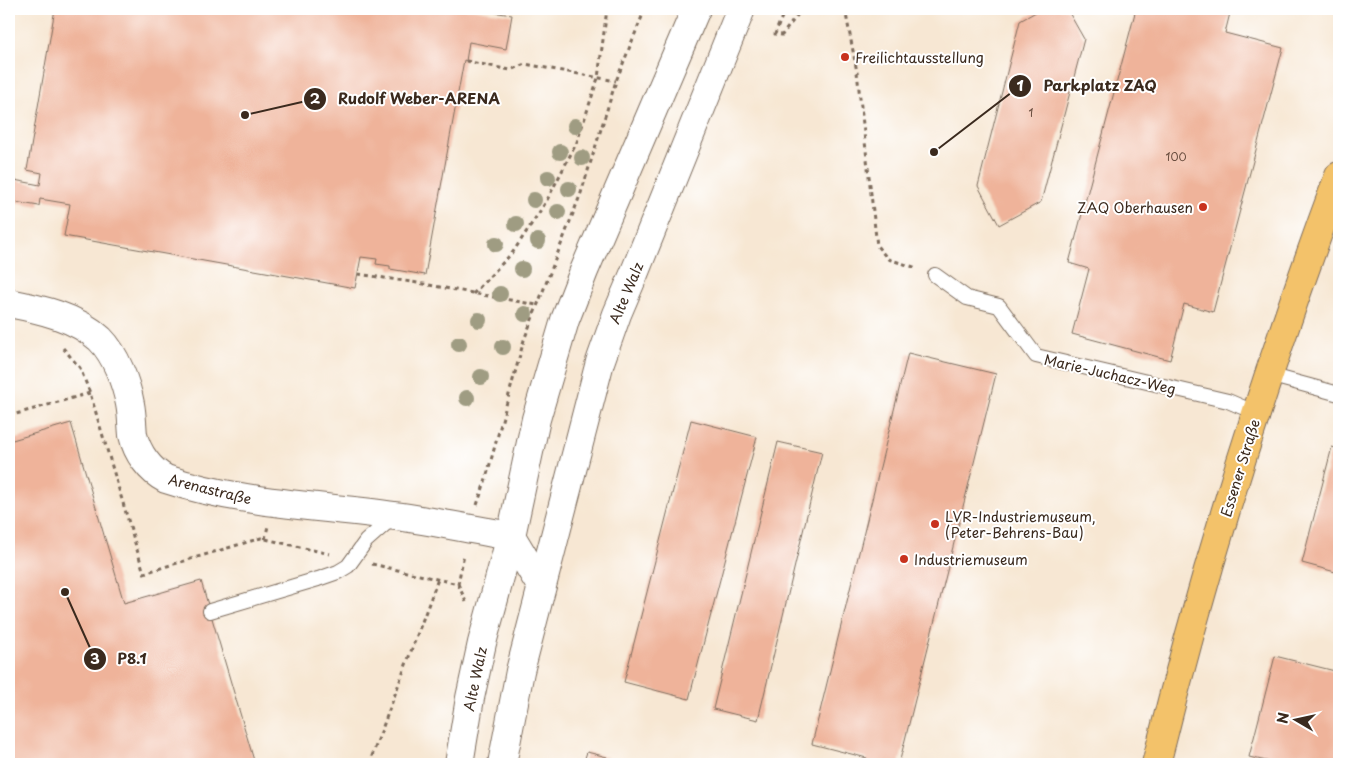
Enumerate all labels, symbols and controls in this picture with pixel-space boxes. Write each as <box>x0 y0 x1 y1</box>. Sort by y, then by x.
place label: Freilichtausstellung <box>855 47 984 68</box>
marker: Freilichtausstellung <box>839 51 851 63</box>
callout: Parkplatz ZAQ <box>1008 71 1167 101</box>
text: 1 <box>1016 73 1024 96</box>
text: Parkplatz ZAQ <box>1043 73 1157 96</box>
callout: Rudolf Weber-ARENA <box>303 84 510 114</box>
text: 2 <box>310 86 321 109</box>
text: Rudolf Weber-ARENA <box>338 86 500 109</box>
house number: 1 <box>1029 104 1034 121</box>
house number: 100 <box>1165 148 1187 165</box>
place label: ZAQ Oberhausen <box>1077 197 1193 218</box>
marker: ZAQ Oberhausen <box>1197 201 1209 213</box>
street label: Alte Walz <box>604 259 649 327</box>
street label: Marie-Juchacz-Weg <box>1042 349 1178 399</box>
street label: Essener Straße <box>1215 416 1265 520</box>
street label: Arenastraße <box>166 469 254 509</box>
place label: LVR-Industriemuseum, (Peter-Behrens-Bau) <box>945 506 1096 543</box>
marker: LVR-Industriemuseum, (Peter-Behrens-Bau) <box>929 518 941 530</box>
place label: Industriemuseum <box>914 549 1028 570</box>
marker: Industriemuseum <box>898 553 910 565</box>
callout: P8.1 <box>82 644 157 674</box>
street label: Alte Walz <box>458 645 492 713</box>
text: 3 <box>90 646 100 669</box>
text: P8.1 <box>117 646 147 669</box>
north arrow <box>1270 696 1320 746</box>
text: N <box>1271 711 1294 725</box>

